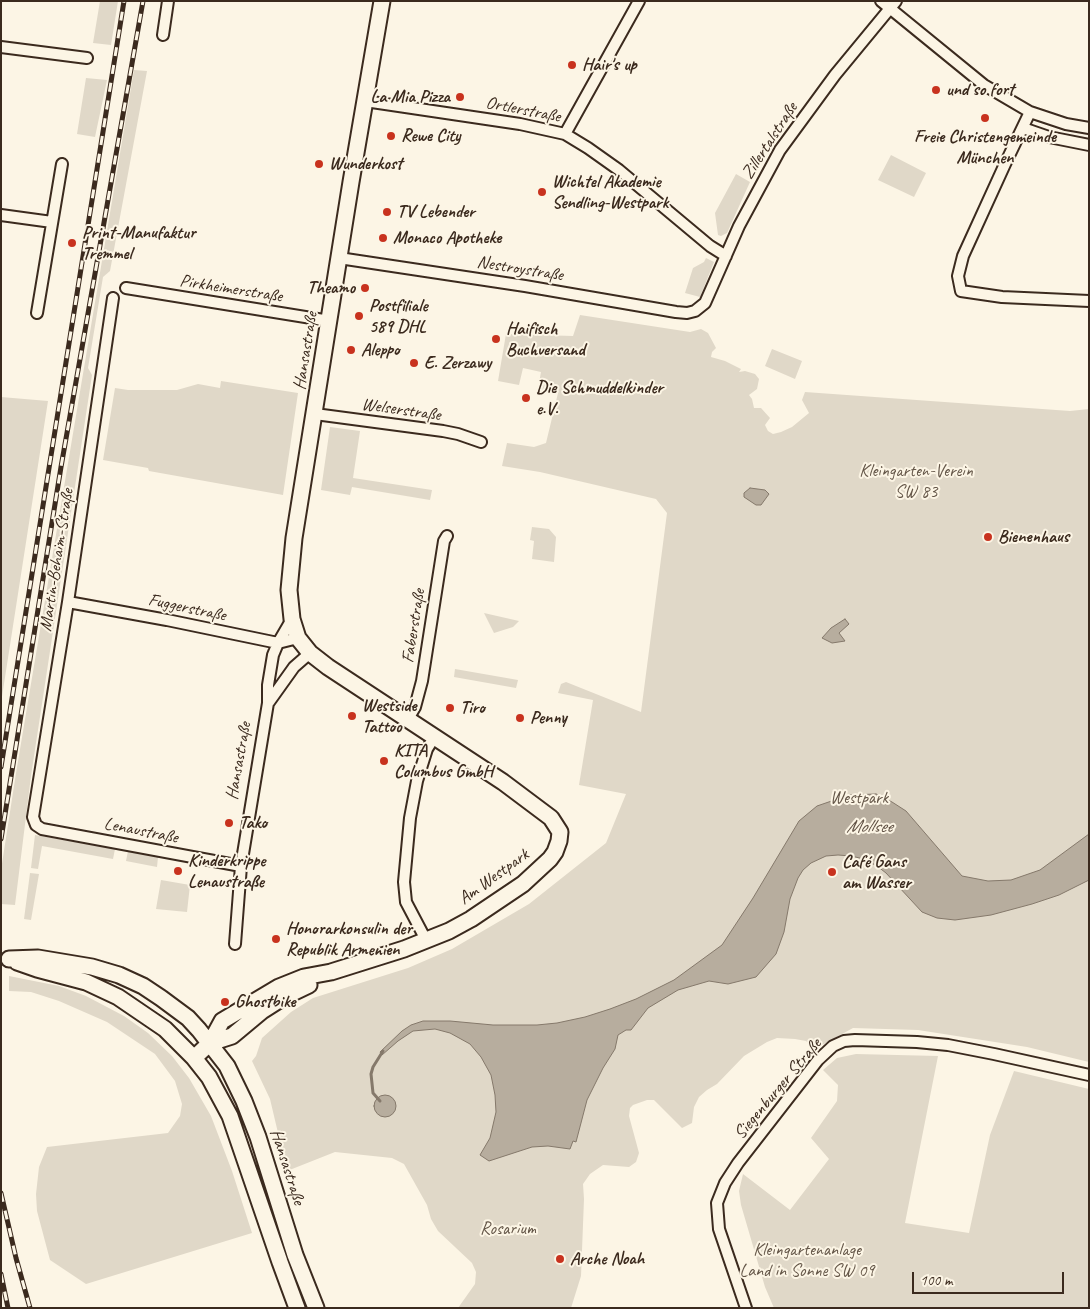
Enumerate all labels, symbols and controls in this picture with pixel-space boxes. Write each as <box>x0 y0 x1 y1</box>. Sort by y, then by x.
place label: Hair's up <box>582 54 637 76</box>
marker: Hair's up <box>566 59 578 71</box>
place label: und so fort <box>946 79 1014 101</box>
marker: und so fort <box>930 84 942 96</box>
place label: La Mia Pizza <box>371 86 450 108</box>
marker: La Mia Pizza <box>454 91 466 103</box>
street label: Ortlerstraße <box>484 92 562 128</box>
street label: Zillertalstraße <box>737 99 803 183</box>
marker: Freie Christengemeinde München <box>979 112 991 124</box>
place label: Rewe City <box>401 125 461 147</box>
place label: Freie Christengemeinde München <box>914 126 1056 168</box>
marker: Rewe City <box>385 130 397 142</box>
place label: Wunderkost <box>329 153 402 175</box>
marker: Wunderkost <box>313 158 325 170</box>
place label: Wichtel Akademie Sendling-Westpark <box>552 171 668 213</box>
marker: Wichtel Akademie Sendling-Westpark <box>536 186 548 198</box>
place label: TV Lebender <box>397 201 475 223</box>
marker: TV Lebender <box>381 206 393 218</box>
place label: Print-Manufaktur Tremmel <box>82 222 195 264</box>
place label: Monaco Apotheke <box>393 227 501 249</box>
marker: Monaco Apotheke <box>377 232 389 244</box>
marker: Print-Manufaktur Tremmel <box>66 237 78 249</box>
street label: Nestroystraße <box>475 252 565 286</box>
street label: Pirkheimerstraße <box>178 270 284 308</box>
place label: Theamo <box>307 277 355 299</box>
marker: Theamo <box>359 282 371 294</box>
place label: Postfiliale 589 DHL <box>369 295 427 338</box>
marker: Postfiliale 589 DHL <box>353 310 365 322</box>
street label: Hansastraße <box>289 311 323 391</box>
place label: Haifisch Buchversand <box>506 318 585 360</box>
marker: Haifisch Buchversand <box>490 333 502 345</box>
place label: Aleppo <box>361 339 400 361</box>
marker: Aleppo <box>345 344 357 356</box>
place label: E. Zerzawy <box>424 352 491 374</box>
marker: E. Zerzawy <box>408 357 420 369</box>
place label: Die Schmuddelkinder e.V. <box>536 377 663 419</box>
marker: Die Schmuddelkinder e.V. <box>520 392 532 404</box>
street label: Welserstraße <box>360 394 442 426</box>
park label: Kleingarten-Verein SW 83 <box>859 460 973 502</box>
street label: Martin-Behaim-Straße <box>35 487 79 633</box>
place label: Bienenhaus <box>998 526 1069 548</box>
marker: Bienenhaus <box>982 531 994 543</box>
street label: Faberstraße <box>397 587 431 665</box>
street label: Fuggerstraße <box>146 589 228 627</box>
place label: Westside Tattoo <box>362 695 416 738</box>
place label: Tiro <box>460 697 485 719</box>
marker: Tiro <box>444 702 456 714</box>
place label: Penny <box>530 707 567 729</box>
marker: Westside Tattoo <box>346 710 358 722</box>
marker: Penny <box>514 712 526 724</box>
street label: Hansastraße <box>222 721 256 801</box>
place label: KITA Columbus GmbH <box>394 740 493 782</box>
marker: KITA Columbus GmbH <box>378 755 390 767</box>
park label: Westpark <box>830 787 888 809</box>
place label: Tako <box>239 812 267 834</box>
street label: Lenaustraße <box>102 813 180 849</box>
water label: Mollsee <box>846 816 892 838</box>
marker: Tako <box>223 817 235 829</box>
street label: Am Westpark <box>455 844 533 910</box>
place label: Kinderkrippe Lenaustraße <box>188 850 265 892</box>
place label: Café Gans am Wasser <box>842 851 911 894</box>
marker: Kinderkrippe Lenaustraße <box>172 865 184 877</box>
marker: Café Gans am Wasser <box>826 866 838 878</box>
place label: Honorarkonsulin der Republik Armenien <box>286 918 412 961</box>
marker: Honorarkonsulin der Republik Armenien <box>270 933 282 945</box>
place label: Ghostbike <box>235 991 296 1013</box>
marker: Ghostbike <box>219 996 231 1008</box>
street label: Siegenburger Straße <box>730 1034 826 1144</box>
street label: Hansastraße <box>265 1126 309 1208</box>
park label: Rosarium <box>480 1218 536 1240</box>
park label: Kleingartenanlage Land in Sonne SW 09 <box>740 1239 874 1282</box>
place label: Arche Noah <box>570 1248 644 1270</box>
marker: Arche Noah <box>554 1253 566 1265</box>
scale bar <box>915 1262 1068 1294</box>
text: 100 m <box>920 1271 952 1290</box>

